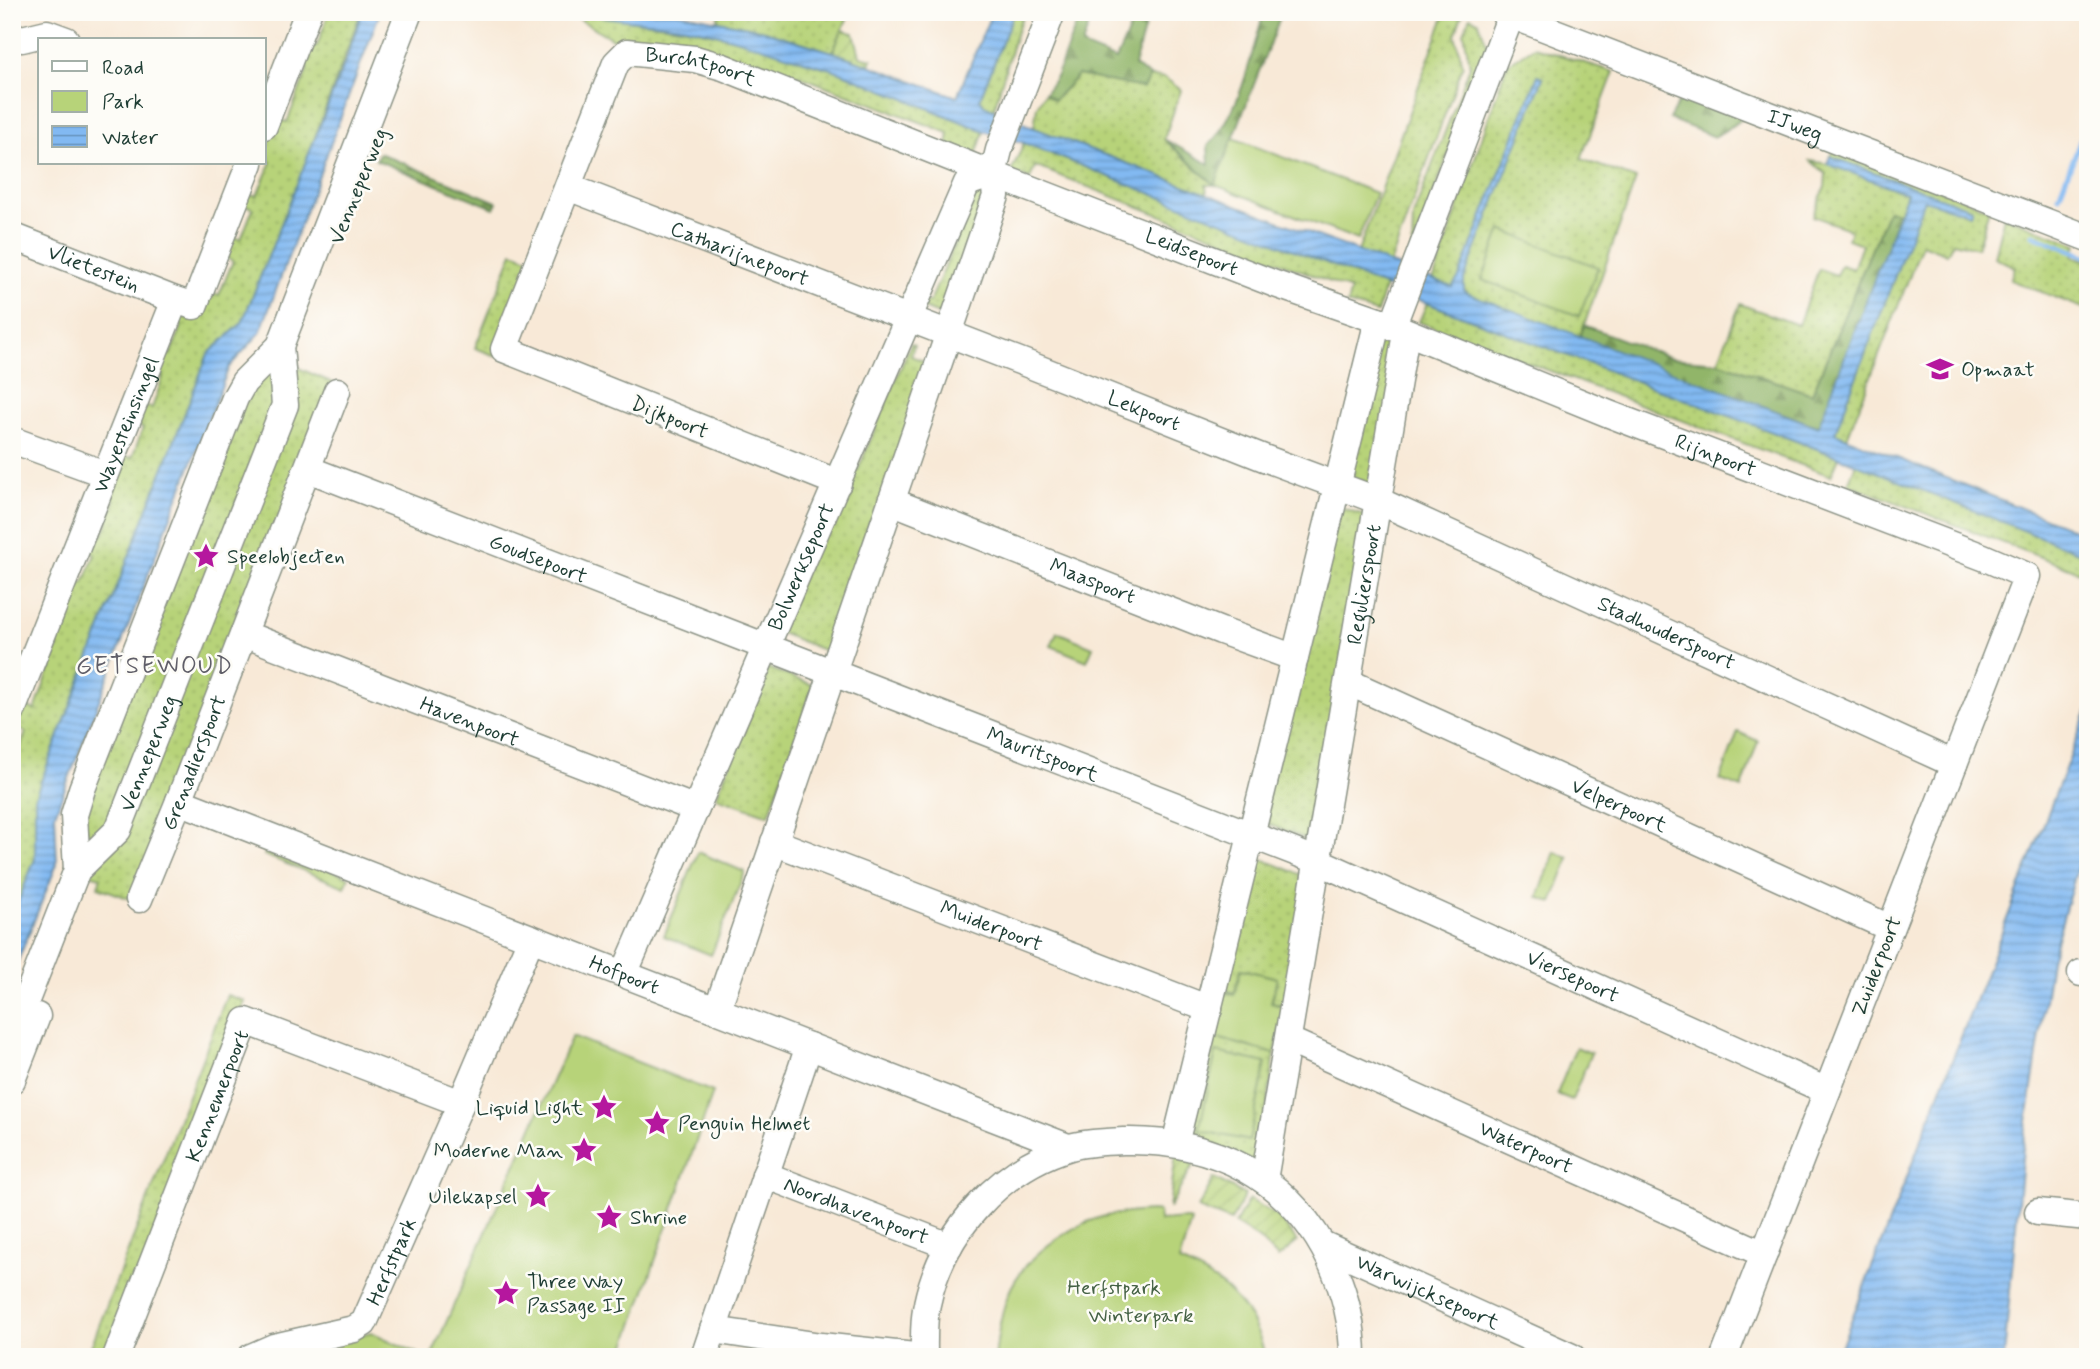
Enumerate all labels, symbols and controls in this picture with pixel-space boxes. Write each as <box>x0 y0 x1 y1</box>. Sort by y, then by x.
legend <box>38 38 266 164</box>
street label: Burchtpoort <box>644 41 761 94</box>
text: Road <box>102 54 144 82</box>
text: Park <box>102 88 144 116</box>
street label: IJweg <box>1763 102 1826 150</box>
text: Water <box>102 124 158 152</box>
street label: Venneperweg <box>323 124 395 249</box>
street label: Catharijnepoort <box>666 215 813 293</box>
street label: Leidsepoort <box>1141 222 1242 283</box>
street label: Vlietestein <box>43 238 144 300</box>
street label: Wayesteinsingel <box>87 353 166 497</box>
school or university icon: Opmaat <box>1925 354 1955 384</box>
place label: Opmaat <box>1961 356 2035 384</box>
street label: Lekpoort <box>1103 384 1185 438</box>
street label: Dijkpoort <box>627 390 713 446</box>
street label: Rijnpoort <box>1671 428 1760 484</box>
street label: Bolwerksepoort <box>762 499 842 635</box>
street label: Regulierspoort <box>1341 522 1389 647</box>
street label: Goudsepoort <box>485 528 591 591</box>
place icon: Speelobjecten <box>191 541 221 571</box>
place label: Speelobjecten <box>227 543 345 571</box>
street label: Maaspoort <box>1045 552 1140 611</box>
street label: Stadhouderspoort <box>1593 590 1740 677</box>
district label: GETSEWOUD <box>76 651 234 682</box>
street label: Havenpoort <box>416 690 523 754</box>
street label: Venneperweg <box>114 691 185 816</box>
street label: Grenadierspoort <box>156 691 233 835</box>
street label: Mauritspoort <box>982 721 1103 790</box>
street label: Velperpoort <box>1567 772 1672 840</box>
street label: Muiderpoort <box>936 894 1047 959</box>
street label: Zuiderpoort <box>1845 912 1909 1020</box>
street label: Viersepoort <box>1522 944 1623 1010</box>
street label: Hofpoort <box>585 949 663 1002</box>
street label: Kennemerpoort <box>180 1026 256 1166</box>
place icon: Liquid Light <box>589 1092 619 1122</box>
place label: Liquid Light <box>476 1094 584 1124</box>
place icon: Penguin Helmet <box>642 1108 672 1138</box>
place label: Penguin Helmet <box>678 1110 810 1139</box>
street label: Waterpoort <box>1474 1115 1577 1181</box>
place icon: Moderne Man <box>569 1135 599 1165</box>
place label: Moderne Man <box>433 1137 564 1165</box>
street label: Noordhavenpoort <box>780 1171 933 1252</box>
place icon: Uilekapsel <box>523 1181 553 1211</box>
place label: Uilekapsel <box>429 1183 517 1211</box>
place icon: Shrine <box>594 1202 624 1232</box>
place label: Shrine <box>630 1204 687 1232</box>
street label: Herfstpark <box>360 1214 424 1310</box>
street label: Warwijcksepoort <box>1351 1248 1504 1337</box>
place label: Three Way Passage II <box>527 1268 625 1320</box>
park label: Herfstpark <box>1067 1274 1161 1302</box>
place icon: Three Way Passage II <box>491 1278 521 1308</box>
park label: Winterpark <box>1088 1302 1194 1330</box>

